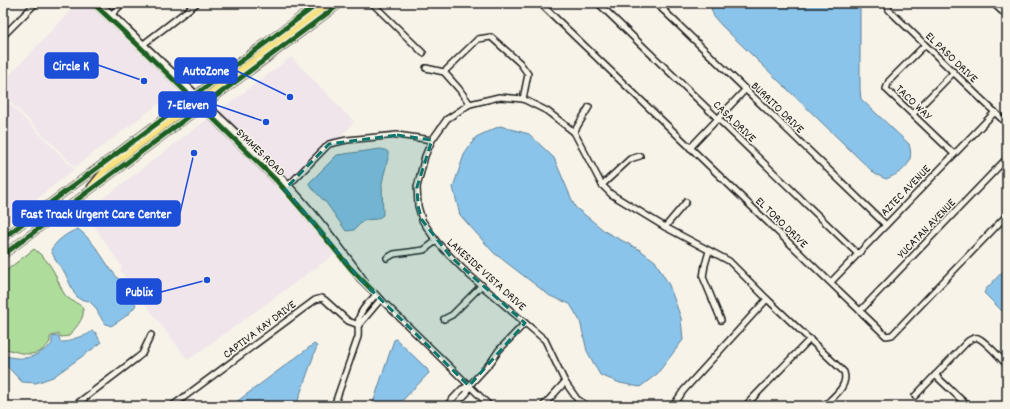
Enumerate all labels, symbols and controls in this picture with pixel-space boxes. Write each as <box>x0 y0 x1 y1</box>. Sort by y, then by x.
street label: EL PASO DRIVE <box>921 29 981 88</box>
callout: Circle K <box>45 53 98 78</box>
text: Circle K <box>53 58 89 77</box>
callout: AutoZone <box>175 58 237 83</box>
text: AutoZone <box>183 63 230 82</box>
street label: BURRITO DRIVE <box>746 78 808 138</box>
street label: TACO WAY <box>891 81 935 125</box>
callout: 7-Eleven <box>159 92 216 117</box>
text: 7-Eleven <box>167 97 209 116</box>
street label: CASA DRIVE <box>709 97 760 147</box>
street label: SYMMES ROAD <box>231 125 288 181</box>
street label: AZTEC AVENUE <box>877 161 935 221</box>
street label: EL TORO DRIVE <box>751 194 811 253</box>
street label: YUCATAN AVENUE <box>894 195 961 263</box>
callout: Fast Track Urgent Care Center <box>13 201 180 226</box>
text: Fast Track Urgent Care Center <box>21 206 172 225</box>
street label: LAKESIDE VISTA DRIVE <box>443 235 530 316</box>
callout: Publix <box>117 279 161 304</box>
text: Publix <box>125 284 153 303</box>
street label: CAPTIVA KAY DRIVE <box>220 297 300 363</box>

